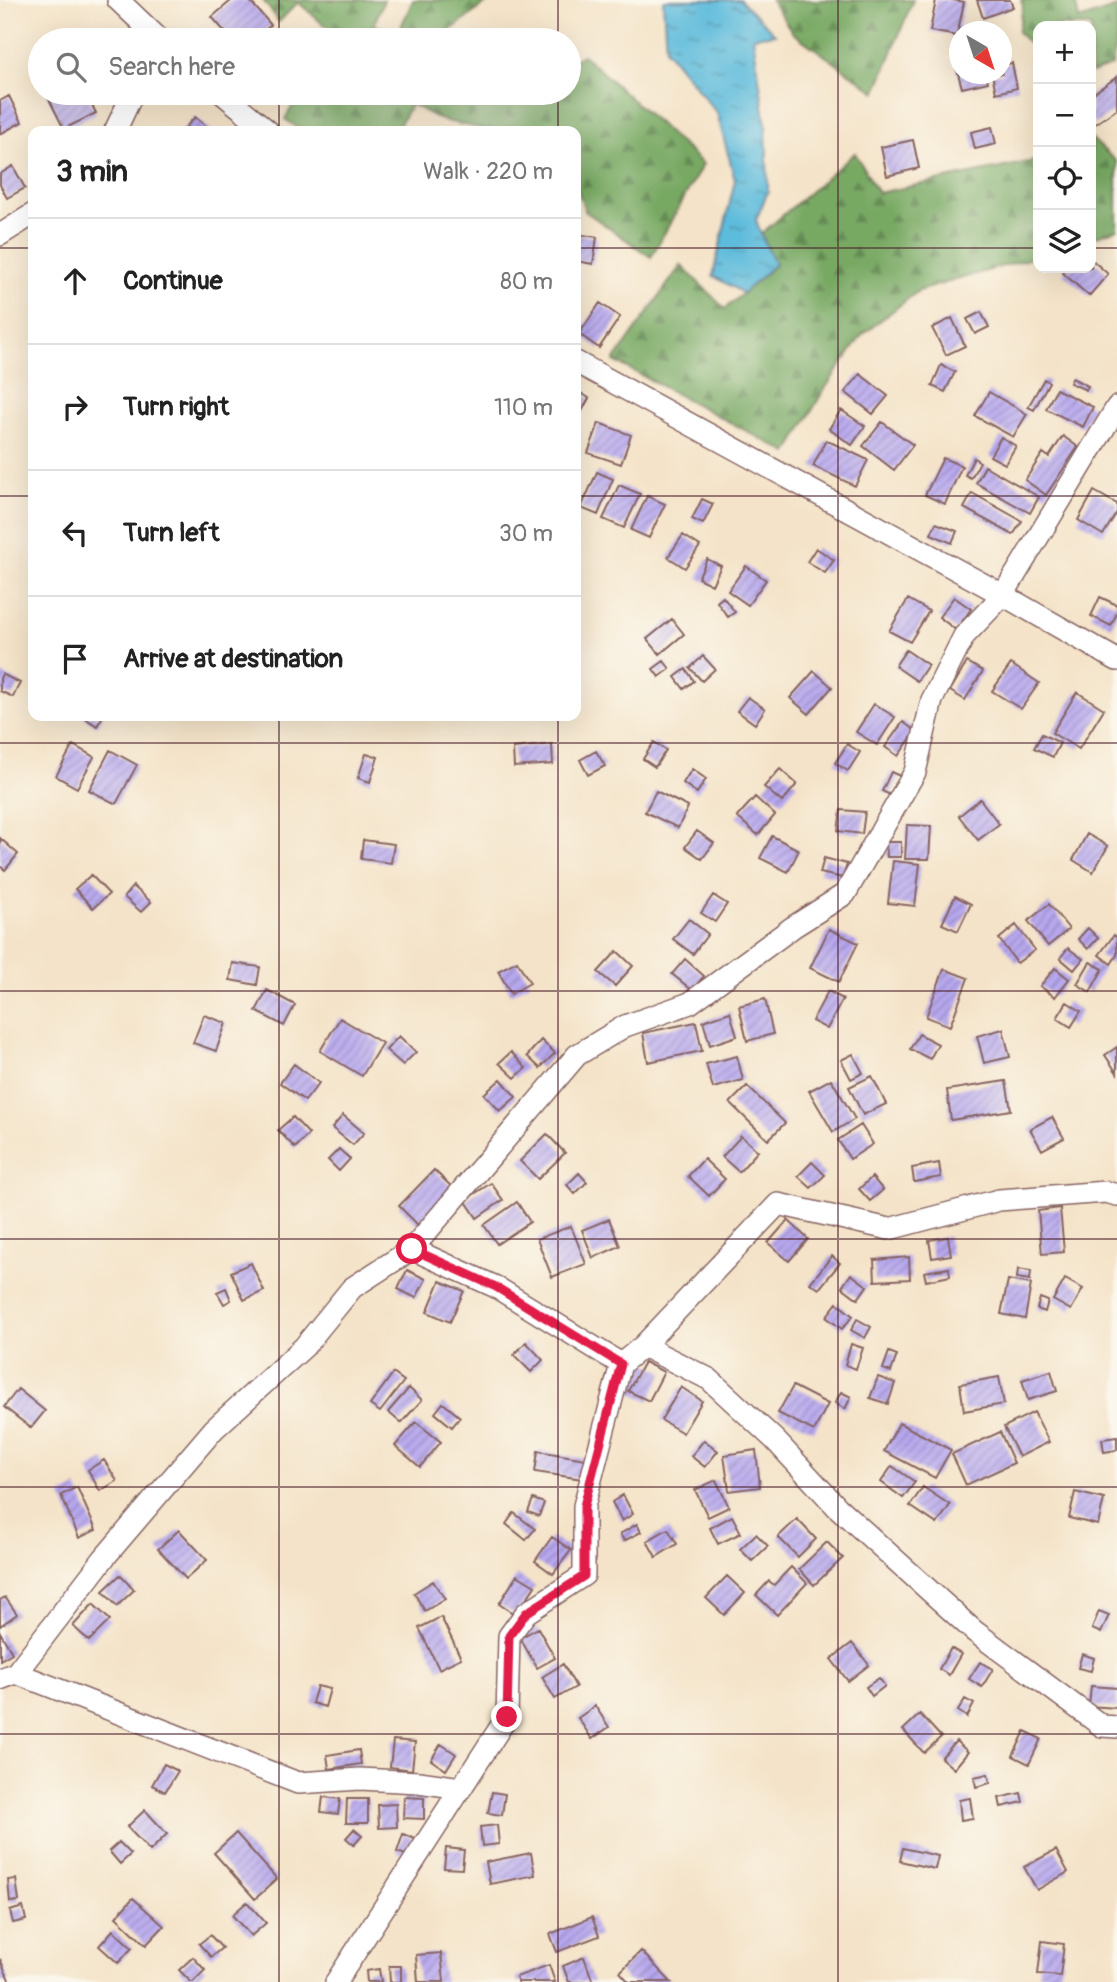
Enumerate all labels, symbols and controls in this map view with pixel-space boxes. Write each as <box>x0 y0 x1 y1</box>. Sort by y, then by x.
north arrow <box>949 21 1012 84</box>
map controls <box>1033 21 1096 273</box>
button: + <box>1033 21 1096 84</box>
search box <box>28 28 581 105</box>
icon: search <box>52 48 90 86</box>
text: Search here <box>108 51 235 83</box>
button: − <box>1033 84 1096 147</box>
button: locate <box>1033 147 1096 210</box>
text: 3 min <box>56 153 128 190</box>
text: Walk · 220 m <box>423 157 553 186</box>
button: layers <box>1033 210 1096 273</box>
icon: ahead <box>56 262 94 300</box>
text: Continue <box>123 265 223 297</box>
text: 80 m <box>500 267 553 296</box>
icon: right <box>56 388 94 426</box>
text: Turn right <box>123 391 229 423</box>
text: 110 m <box>494 393 553 422</box>
icon: left <box>56 514 94 552</box>
text: Turn left <box>123 517 219 549</box>
text: 30 m <box>499 519 553 548</box>
icon: arrive <box>56 640 94 678</box>
text: Arrive at destination <box>123 643 343 675</box>
route start <box>396 1233 427 1264</box>
route end <box>491 1701 522 1732</box>

